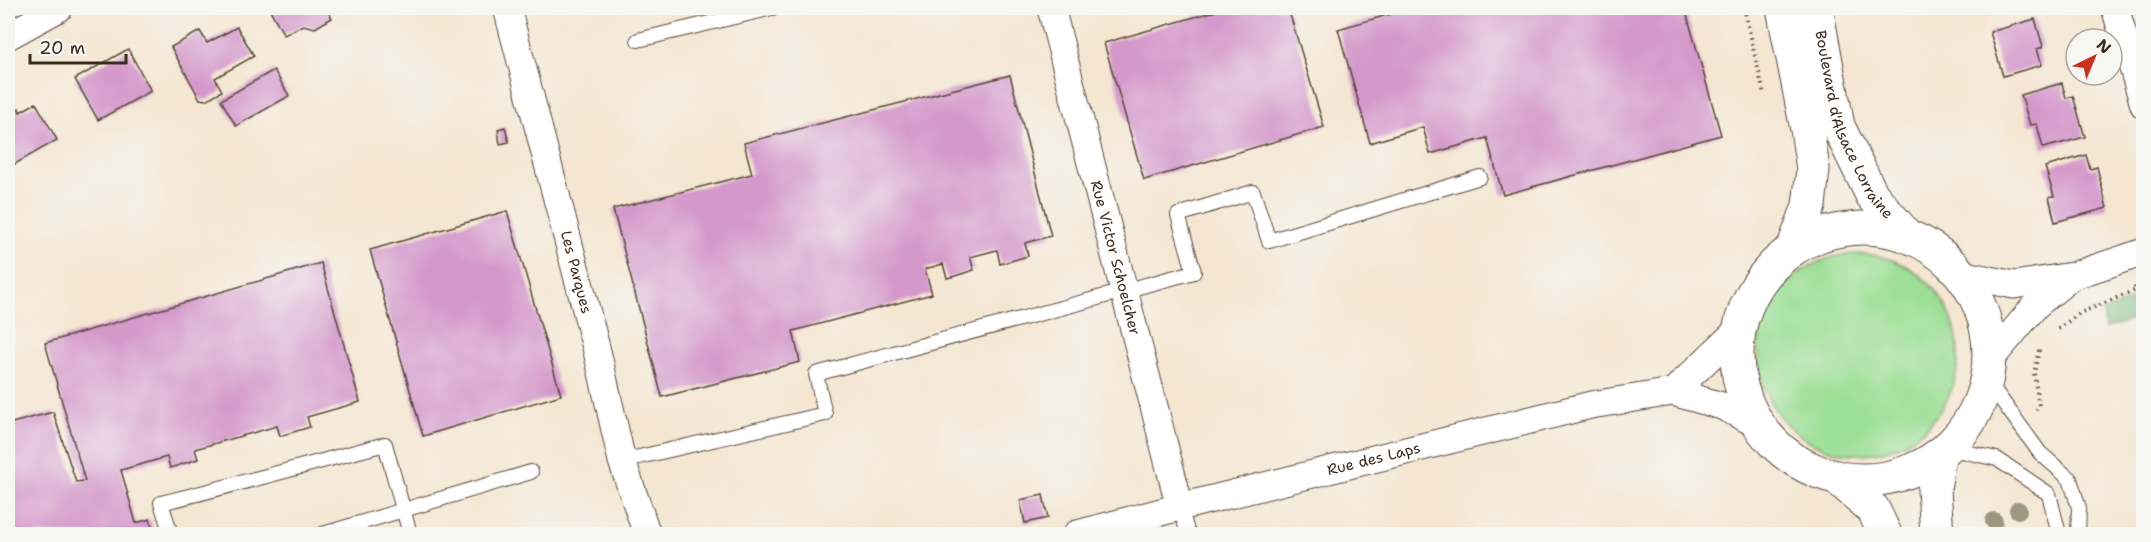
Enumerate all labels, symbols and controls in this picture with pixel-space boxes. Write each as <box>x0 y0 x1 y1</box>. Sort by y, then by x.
scale bar <box>30 27 126 65</box>
north arrow <box>2064 27 2124 87</box>
street label: Boulevard d'Alsace Lorraine <box>1810 29 1898 223</box>
text: N <box>2092 34 2116 58</box>
text: 20 m <box>39 36 85 60</box>
street label: Rue Victor Schoelcher <box>1086 178 1145 337</box>
street label: Les Parques <box>556 228 597 316</box>
street label: Rue des Laps <box>1325 438 1422 480</box>

